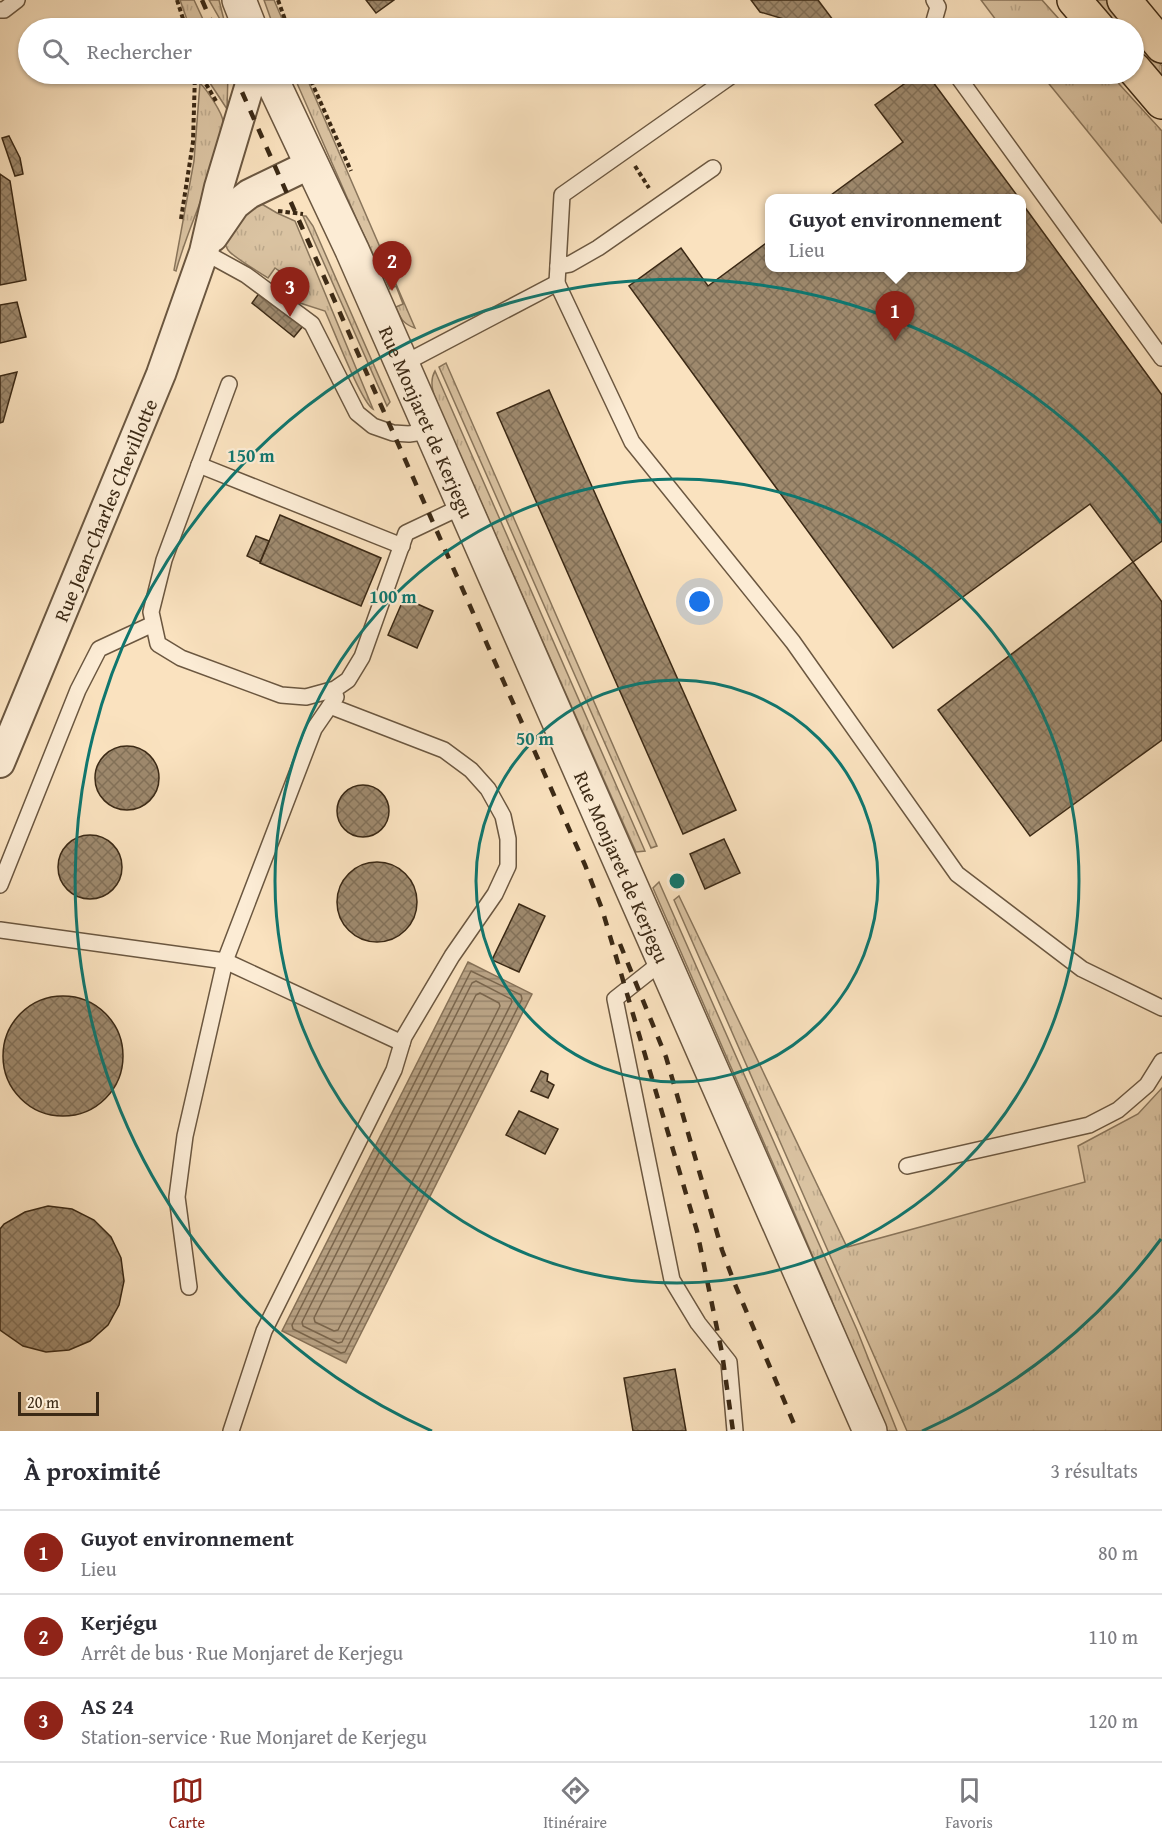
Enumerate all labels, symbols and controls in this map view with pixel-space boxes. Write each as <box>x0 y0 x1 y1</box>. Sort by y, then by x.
search box <box>18 18 1144 84</box>
icon: search <box>39 35 72 68</box>
text: Rechercher <box>87 35 192 67</box>
popup <box>765 194 1026 272</box>
text: Guyot environnement <box>789 203 1002 235</box>
text: Lieu <box>789 235 825 264</box>
pin: 2 <box>372 242 412 291</box>
pin: 3 <box>270 268 310 317</box>
pin: 1 <box>876 292 914 341</box>
street label: Rue Monjaret de Kerjegu <box>372 321 482 522</box>
street label: Rue Jean-Charles Chevillotte <box>46 394 164 626</box>
text: 150 m <box>227 442 275 469</box>
text: 100 m <box>369 583 417 610</box>
your location <box>685 587 714 616</box>
text: 50 m <box>516 725 555 752</box>
street label: Rue Monjaret de Kerjegu <box>568 766 677 968</box>
centre of rings <box>667 871 687 891</box>
scale bar <box>18 1389 99 1416</box>
text: 20 m <box>27 1390 59 1414</box>
text: À proximité <box>24 1451 161 1490</box>
text: 3 résultats <box>1050 1456 1138 1485</box>
text: Guyot environnement <box>81 1522 294 1554</box>
text: 1 <box>38 1538 49 1567</box>
text: 80 m <box>1098 1538 1138 1567</box>
text: Lieu <box>81 1554 117 1583</box>
text: Kerjégu <box>81 1606 157 1638</box>
text: 2 <box>38 1622 49 1651</box>
text: 110 m <box>1088 1622 1138 1651</box>
text: Arrêt de bus · Rue Monjaret de Kerjegu <box>81 1638 403 1667</box>
text: AS 24 <box>81 1690 134 1722</box>
text: 3 <box>38 1706 49 1735</box>
text: 120 m <box>1088 1706 1138 1735</box>
text: Station-service · Rue Monjaret de Kerjegu <box>81 1722 427 1751</box>
tab: Carte <box>169 1774 205 1834</box>
tab: Itinéraire <box>543 1774 607 1834</box>
tab: Favoris <box>945 1774 993 1834</box>

